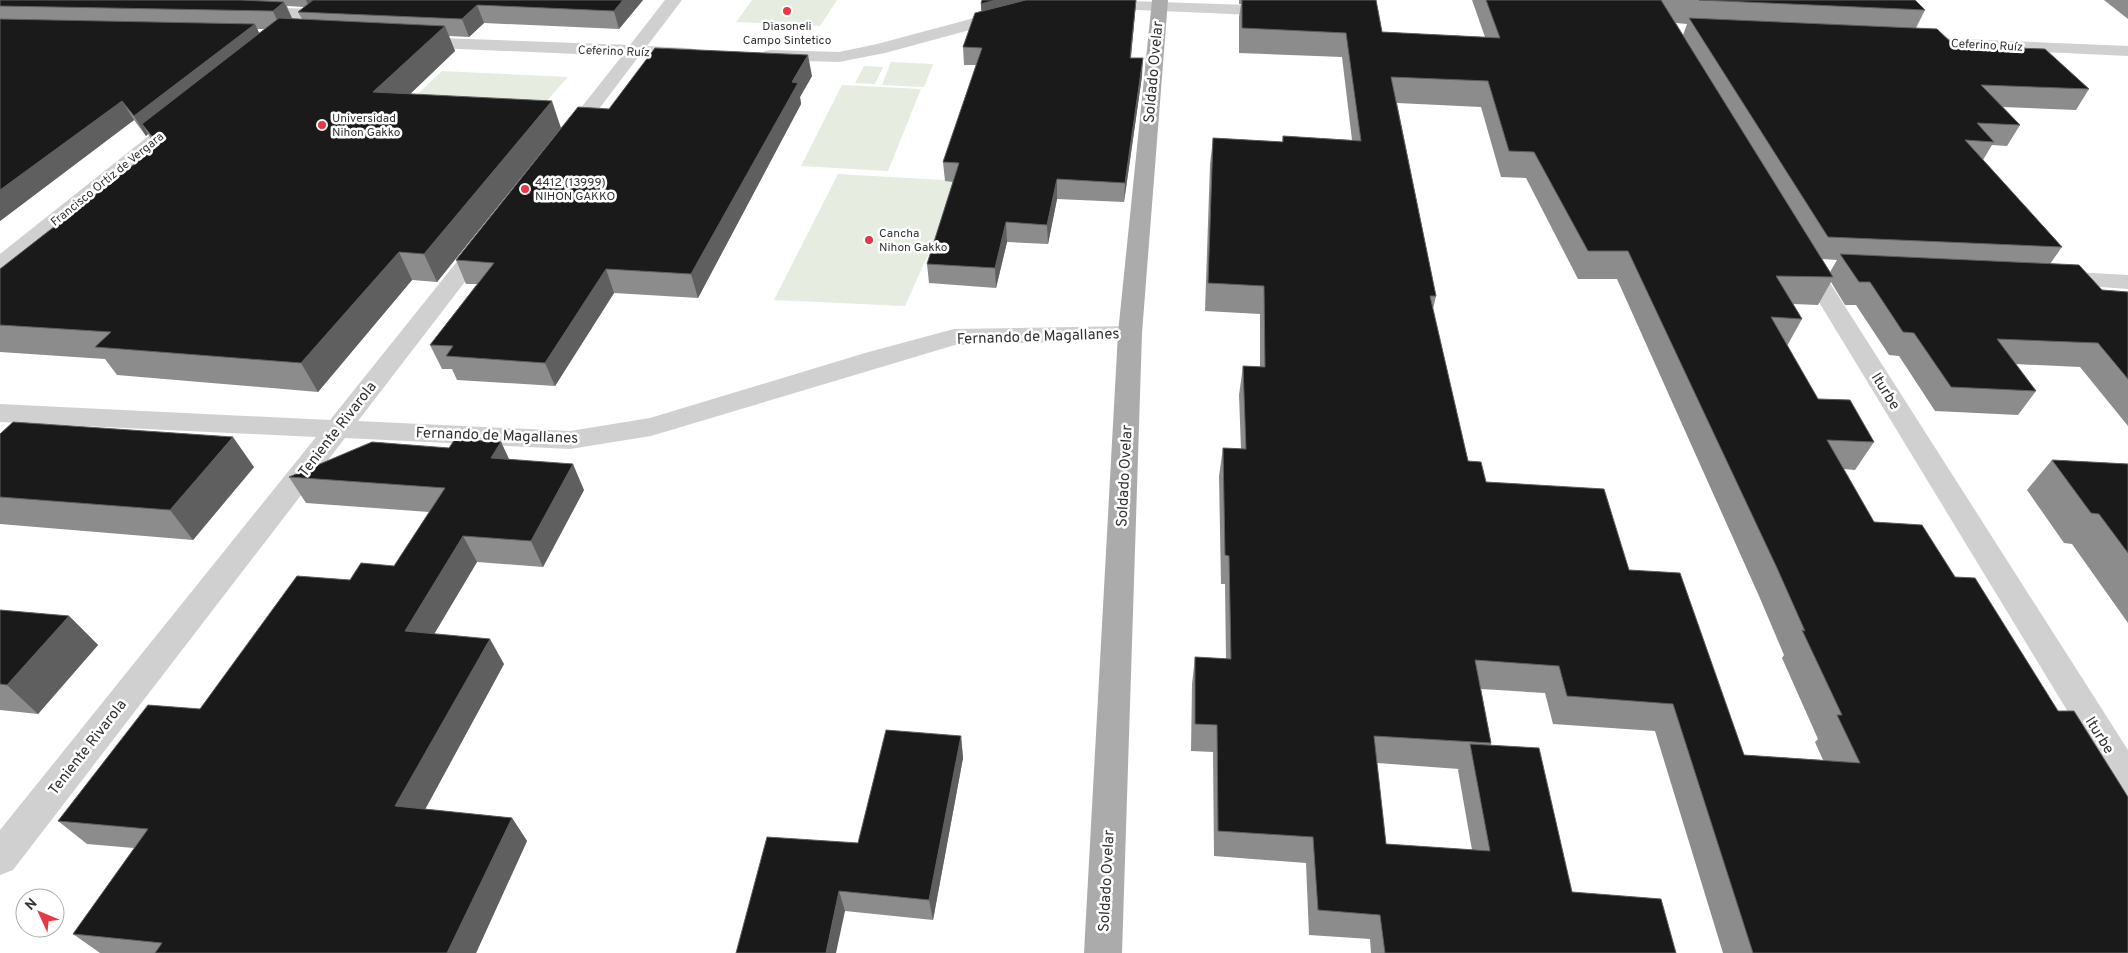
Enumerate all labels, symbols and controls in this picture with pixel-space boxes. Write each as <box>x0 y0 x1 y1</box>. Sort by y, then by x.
marker: Diasoneli Campo Sintetico <box>781 5 793 17</box>
place label: Diasoneli Campo Sintetico <box>743 19 832 49</box>
street label: Soldado Ovelar <box>1141 20 1168 124</box>
street label: Ceferino Ruíz <box>1951 36 2023 56</box>
street label: Ceferino Ruíz <box>578 43 650 61</box>
place label: Universidad Nihon Gakko <box>332 111 401 141</box>
marker: Universidad Nihon Gakko <box>316 119 328 131</box>
street label: Francisco Ortiz de Vergara <box>48 129 167 230</box>
place label: 4412 (13999) NIHON GAKKO <box>535 175 615 205</box>
marker: 4412 (13999) NIHON GAKKO <box>519 183 531 195</box>
place label: Cancha Nihon Gakko <box>879 226 948 256</box>
marker: Cancha Nihon Gakko <box>863 234 875 246</box>
street label: Fernando de Magallanes <box>956 325 1120 350</box>
street label: Iturbe <box>1866 370 1904 414</box>
street label: Teniente Rivarola <box>295 378 381 482</box>
street label: Fernando de Magallanes <box>415 424 579 449</box>
street label: Soldado Ovelar <box>1113 424 1138 528</box>
street label: Teniente Rivarola <box>45 696 131 800</box>
street label: Iturbe <box>2080 714 2118 758</box>
street label: Soldado Ovelar <box>1095 829 1120 933</box>
north arrow <box>15 888 65 938</box>
text: N <box>22 895 41 915</box>

